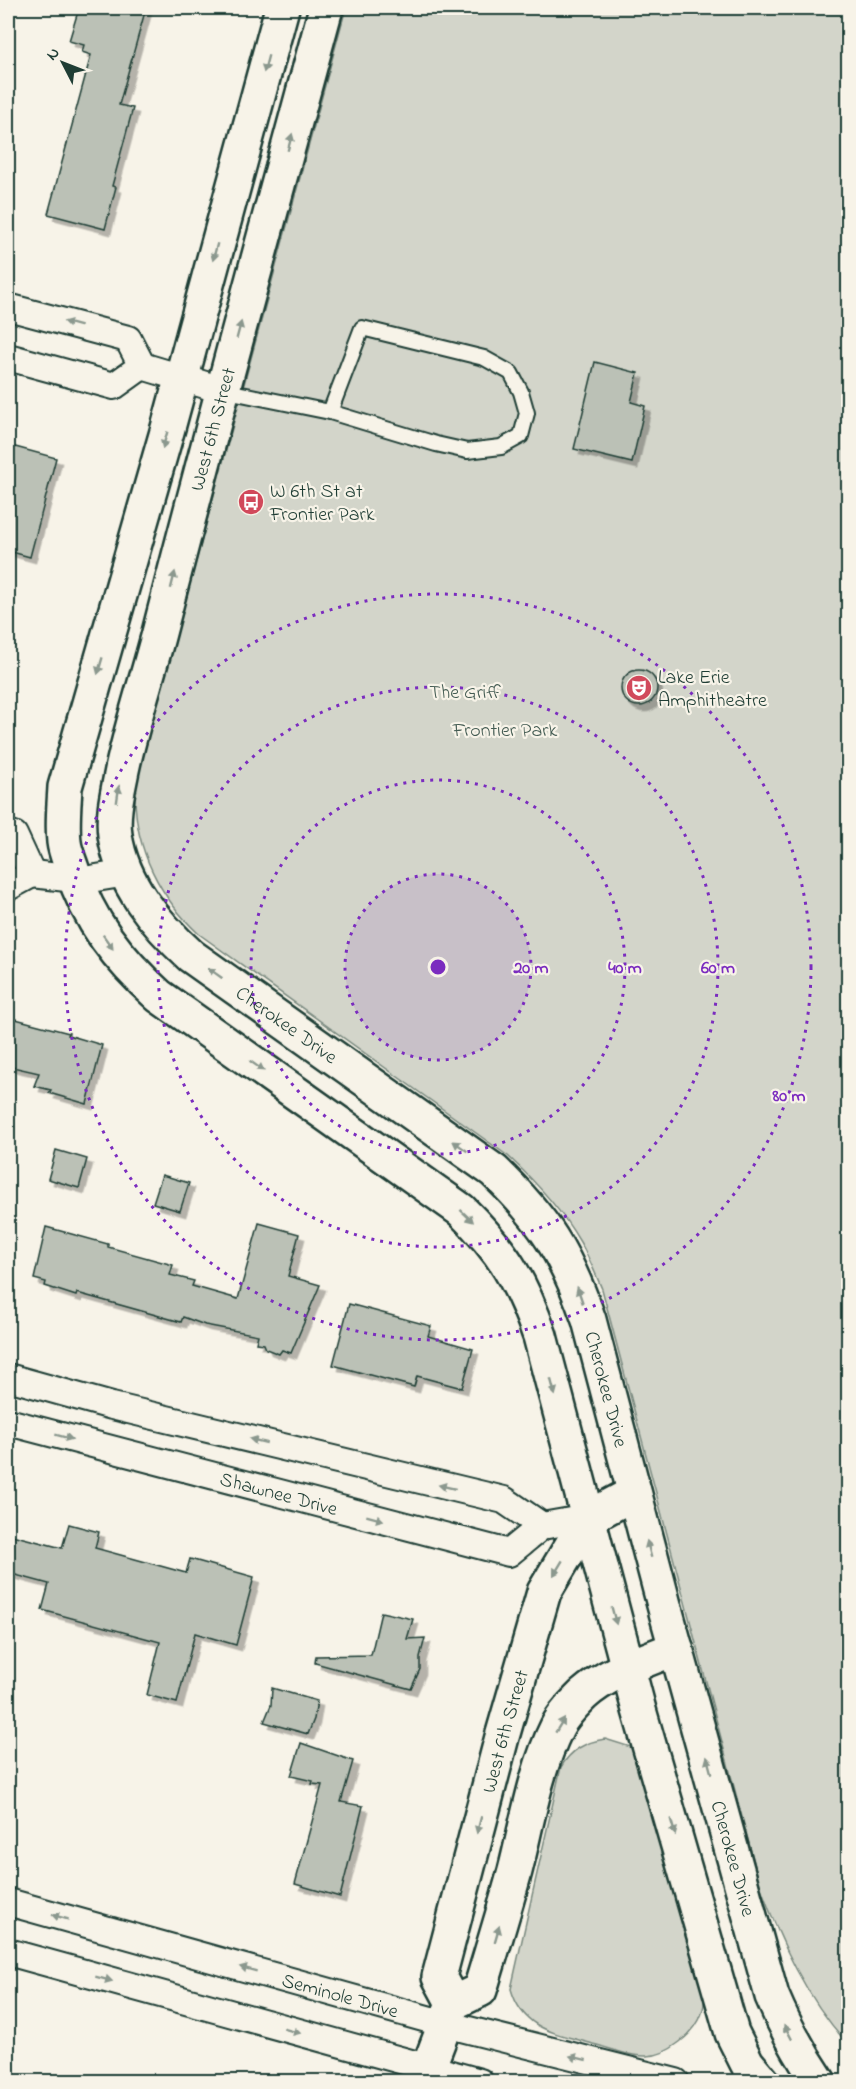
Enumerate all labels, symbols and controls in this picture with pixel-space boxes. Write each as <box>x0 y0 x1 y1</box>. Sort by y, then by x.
north arrow <box>33 33 93 93</box>
text: N <box>41 42 66 66</box>
one-way arrow <box>261 55 270 73</box>
one-way arrow <box>286 133 295 151</box>
one-way arrow <box>209 243 219 261</box>
one-way arrow <box>62 319 80 328</box>
one-way arrow <box>235 321 244 339</box>
street label: West 6th Street <box>184 364 245 495</box>
one-way arrow <box>160 432 169 450</box>
place label: W 6th St at Frontier Park <box>269 478 375 530</box>
bus stop icon: W 6th St at Frontier Park <box>236 487 266 517</box>
one-way arrow <box>168 570 178 589</box>
one-way arrow <box>95 656 105 675</box>
place label: Lake Erie Amphitheatre <box>658 664 767 716</box>
theatre icon: Lake Erie Amphitheatre <box>624 673 654 703</box>
park label: The Griff <box>429 679 501 708</box>
park label: Frontier Park <box>452 717 557 746</box>
one-way arrow <box>113 785 122 804</box>
one-way arrow <box>102 934 113 950</box>
text: 20 m <box>512 956 549 982</box>
text: 40 m <box>608 956 642 982</box>
text: 60 m <box>701 956 735 982</box>
centre of rings <box>428 957 448 977</box>
one-way arrow <box>207 967 223 979</box>
street label: Cherokee Drive <box>229 980 342 1072</box>
one-way arrow <box>250 1059 265 1071</box>
text: 80 m <box>772 1084 806 1110</box>
one-way arrow <box>452 1140 468 1152</box>
one-way arrow <box>459 1209 474 1223</box>
one-way arrow <box>575 1286 584 1304</box>
street label: Cherokee Drive <box>576 1328 634 1451</box>
one-way arrow <box>549 1377 559 1396</box>
one-way arrow <box>55 1432 73 1442</box>
one-way arrow <box>248 1436 267 1446</box>
street label: Shawnee Drive <box>216 1466 340 1525</box>
one-way arrow <box>438 1481 457 1491</box>
one-way arrow <box>366 1513 384 1523</box>
one-way arrow <box>644 1540 654 1558</box>
one-way arrow <box>553 1560 563 1577</box>
one-way arrow <box>610 1607 619 1625</box>
street label: West 6th Street <box>476 1666 538 1797</box>
one-way arrow <box>554 1717 565 1733</box>
one-way arrow <box>704 1756 713 1774</box>
street label: Cherokee Drive <box>702 1798 761 1920</box>
one-way arrow <box>474 1816 484 1834</box>
one-way arrow <box>669 1818 678 1836</box>
one-way arrow <box>51 1912 69 1921</box>
one-way arrow <box>493 1924 502 1942</box>
one-way arrow <box>239 1964 257 1973</box>
street label: Seminole Drive <box>278 1967 401 2027</box>
one-way arrow <box>95 1975 113 1984</box>
one-way arrow <box>783 2023 793 2040</box>
one-way arrow <box>283 2027 301 2036</box>
one-way arrow <box>569 2052 587 2062</box>

